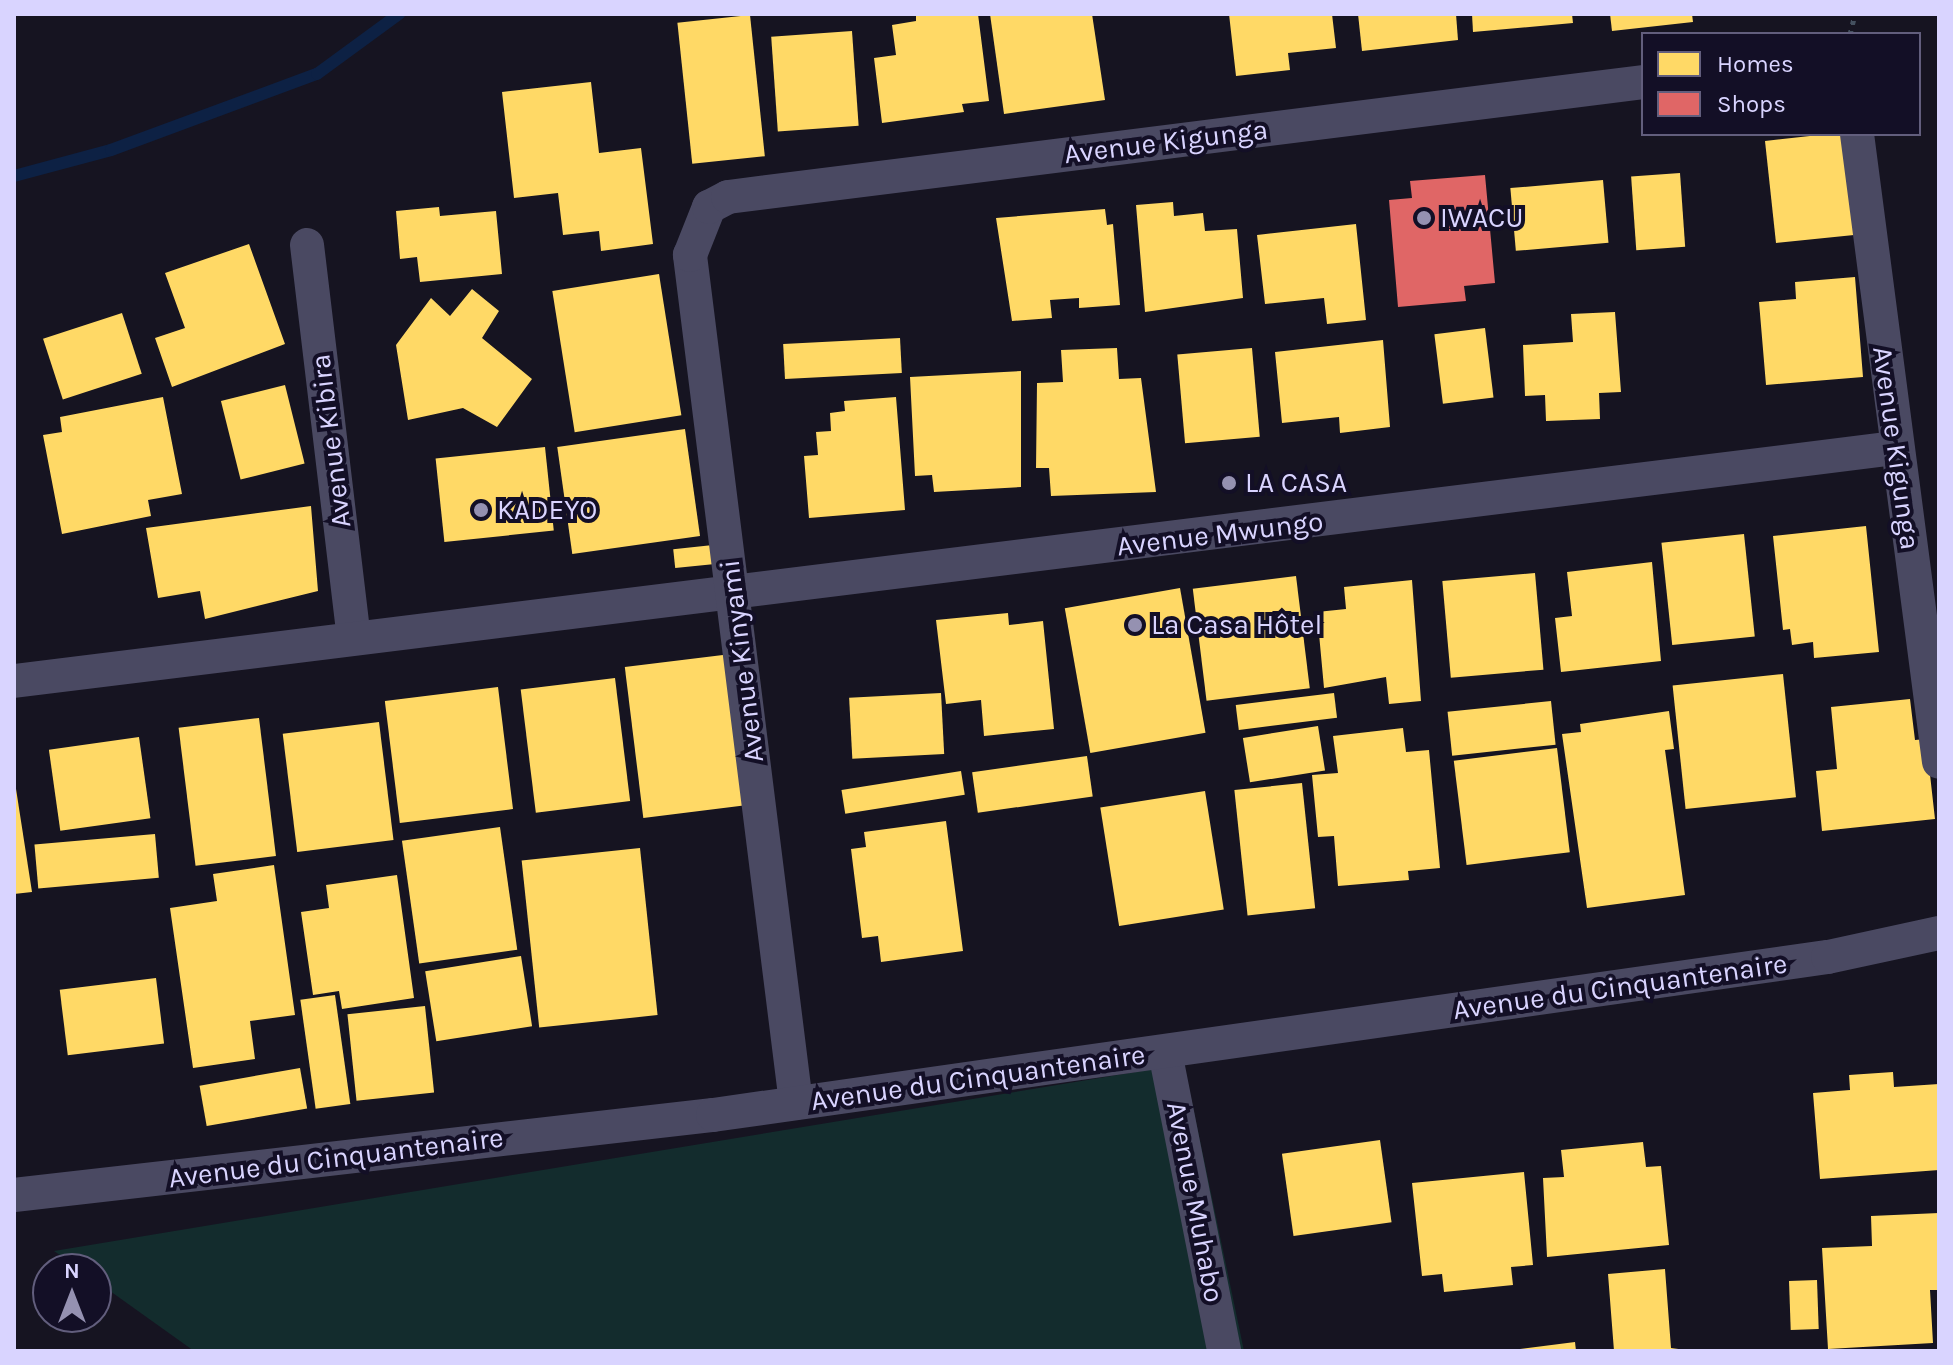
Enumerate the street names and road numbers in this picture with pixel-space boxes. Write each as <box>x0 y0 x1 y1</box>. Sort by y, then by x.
street label: Avenue Kigunga <box>1062 113 1270 171</box>
street label: Avenue Kigunga <box>1865 344 1927 552</box>
street label: Avenue Kibira <box>304 352 358 530</box>
street label: Avenue Mwungo <box>1115 505 1325 563</box>
street label: Avenue Kinyami <box>713 558 771 764</box>
street label: Avenue du Cinquantenaire <box>1451 947 1789 1027</box>
street label: Avenue du Cinquantenaire <box>809 1038 1147 1118</box>
street label: Avenue Muhabo <box>1159 1099 1231 1305</box>
street label: Avenue du Cinquantenaire <box>167 1121 505 1195</box>

